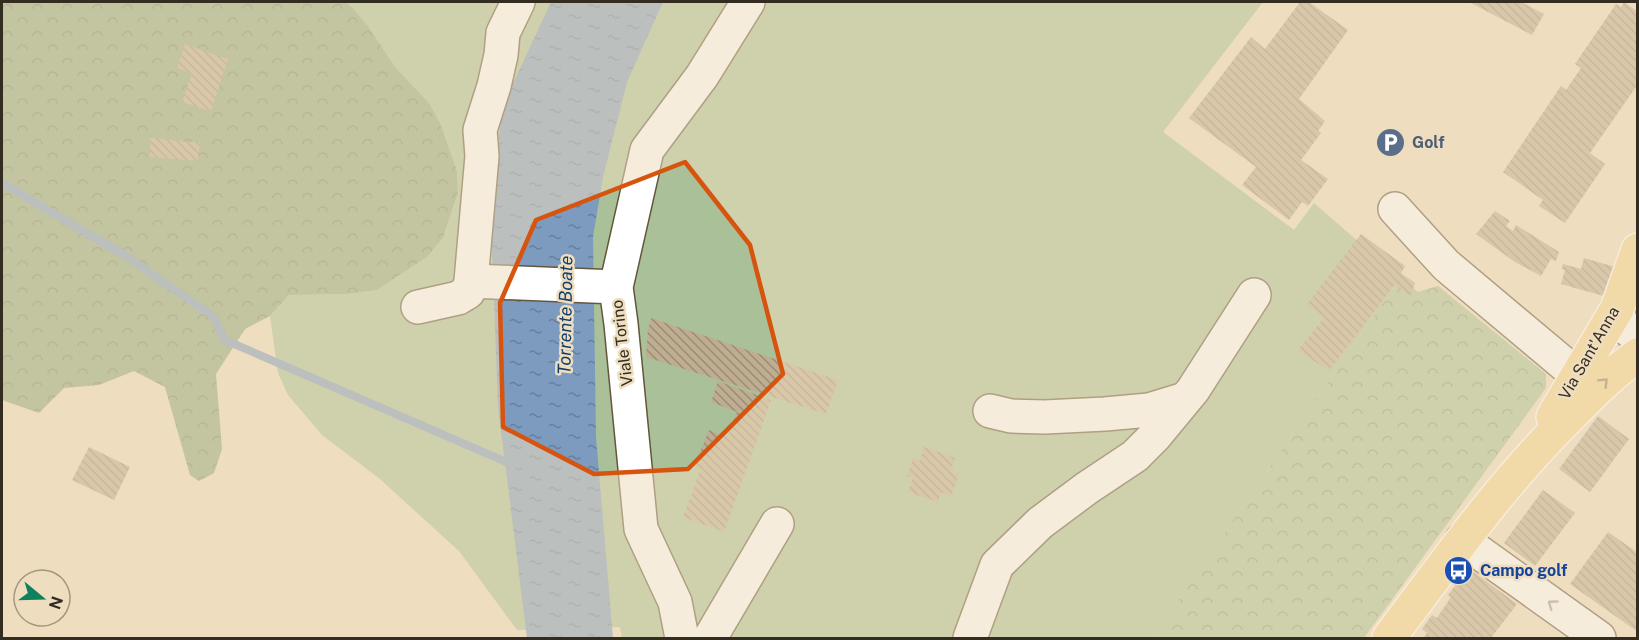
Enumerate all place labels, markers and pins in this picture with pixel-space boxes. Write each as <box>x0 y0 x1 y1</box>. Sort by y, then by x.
parking icon: Golf <box>1375 126 1407 158</box>
place label: Golf <box>1412 133 1445 152</box>
bus stop icon: Campo golf <box>1443 554 1475 586</box>
place label: Campo golf <box>1480 561 1568 580</box>

